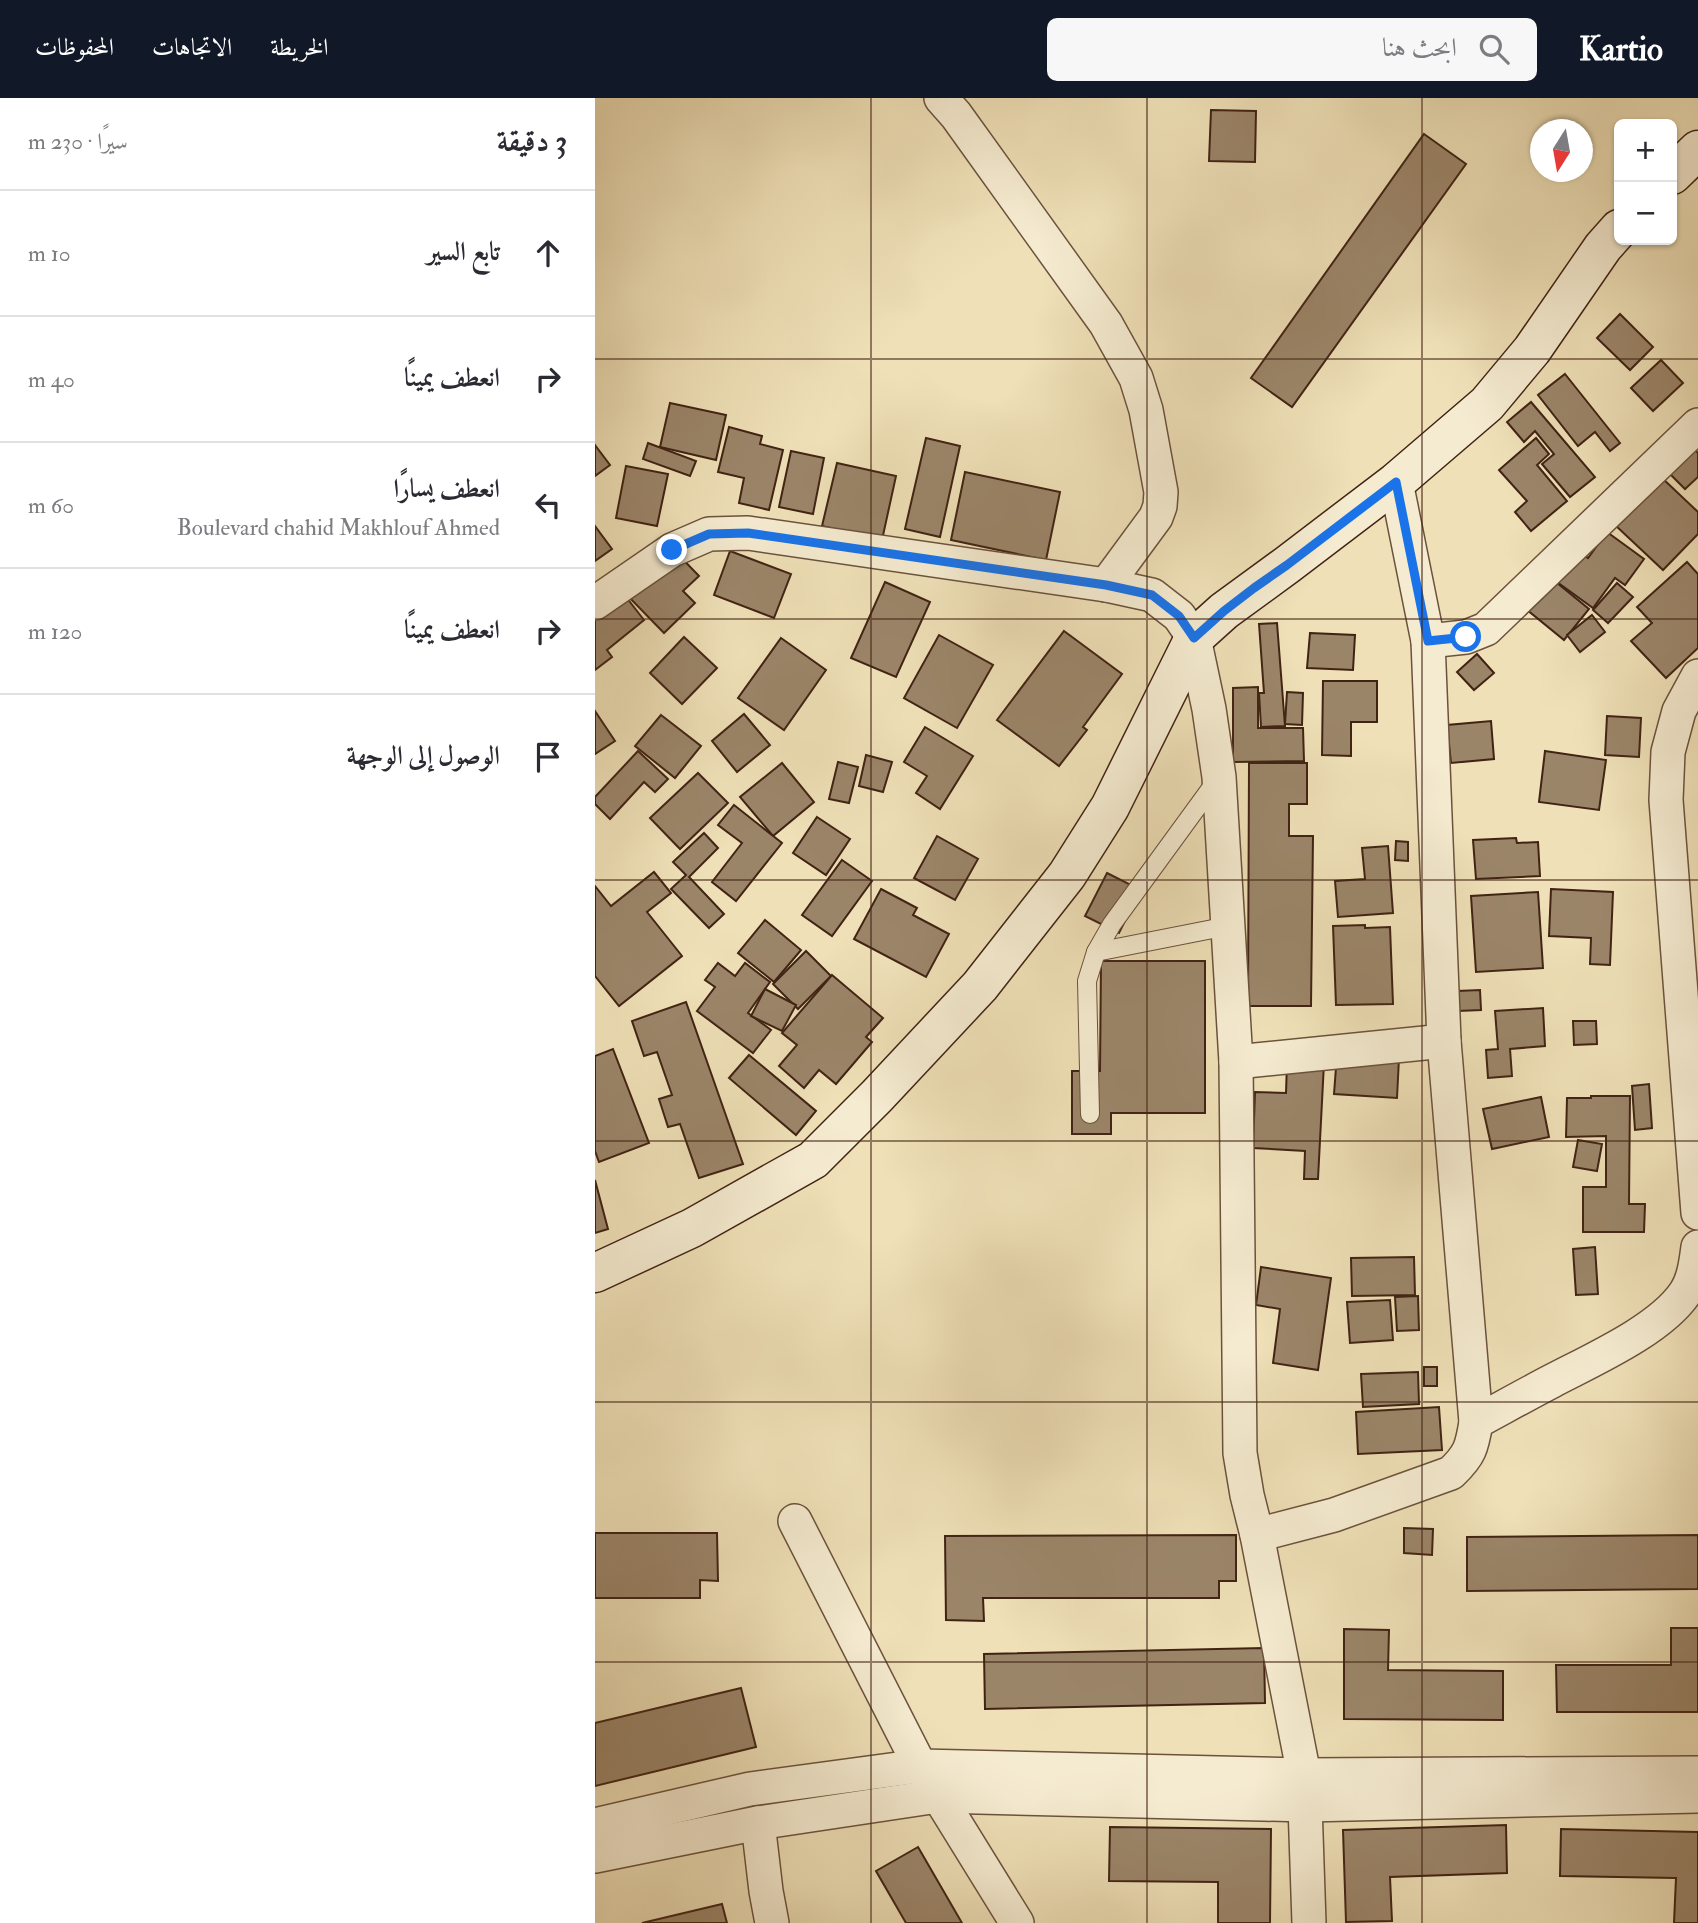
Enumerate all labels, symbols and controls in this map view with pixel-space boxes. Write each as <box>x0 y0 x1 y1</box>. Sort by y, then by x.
search box <box>1047 18 1537 81</box>
text: Kartio <box>1579 29 1663 70</box>
icon: search <box>1475 30 1513 68</box>
text: المحفوظات <box>35 32 114 63</box>
text: الاتجاهات <box>152 32 232 63</box>
text: الخريطة <box>270 32 329 63</box>
text: ابحث هنا <box>1382 32 1457 64</box>
north arrow <box>1530 119 1593 182</box>
map controls <box>1614 119 1677 245</box>
button: + <box>1614 119 1677 182</box>
text: 3 دقيقة <box>497 123 567 160</box>
text: سيرًا · 230 m <box>28 127 128 156</box>
button: − <box>1614 182 1677 245</box>
icon: ahead <box>529 234 567 272</box>
text: تابع السير <box>427 236 500 268</box>
text: 10 m <box>28 239 71 268</box>
icon: right <box>529 360 567 398</box>
text: انعطف يمينًا <box>404 362 500 394</box>
text: 40 m <box>28 365 75 394</box>
text: انعطف يسارًا <box>394 473 500 505</box>
icon: left <box>529 486 567 524</box>
text: 60 m <box>28 491 74 520</box>
text: Boulevard chahid Makhlouf Ahmed <box>177 513 500 542</box>
route end <box>656 534 687 565</box>
icon: right <box>529 612 567 650</box>
text: انعطف يمينًا <box>404 614 500 646</box>
text: 120 m <box>28 617 82 646</box>
route start <box>1450 621 1481 652</box>
icon: arrive <box>529 738 567 776</box>
text: الوصول إلى الوجهة <box>347 740 500 772</box>

